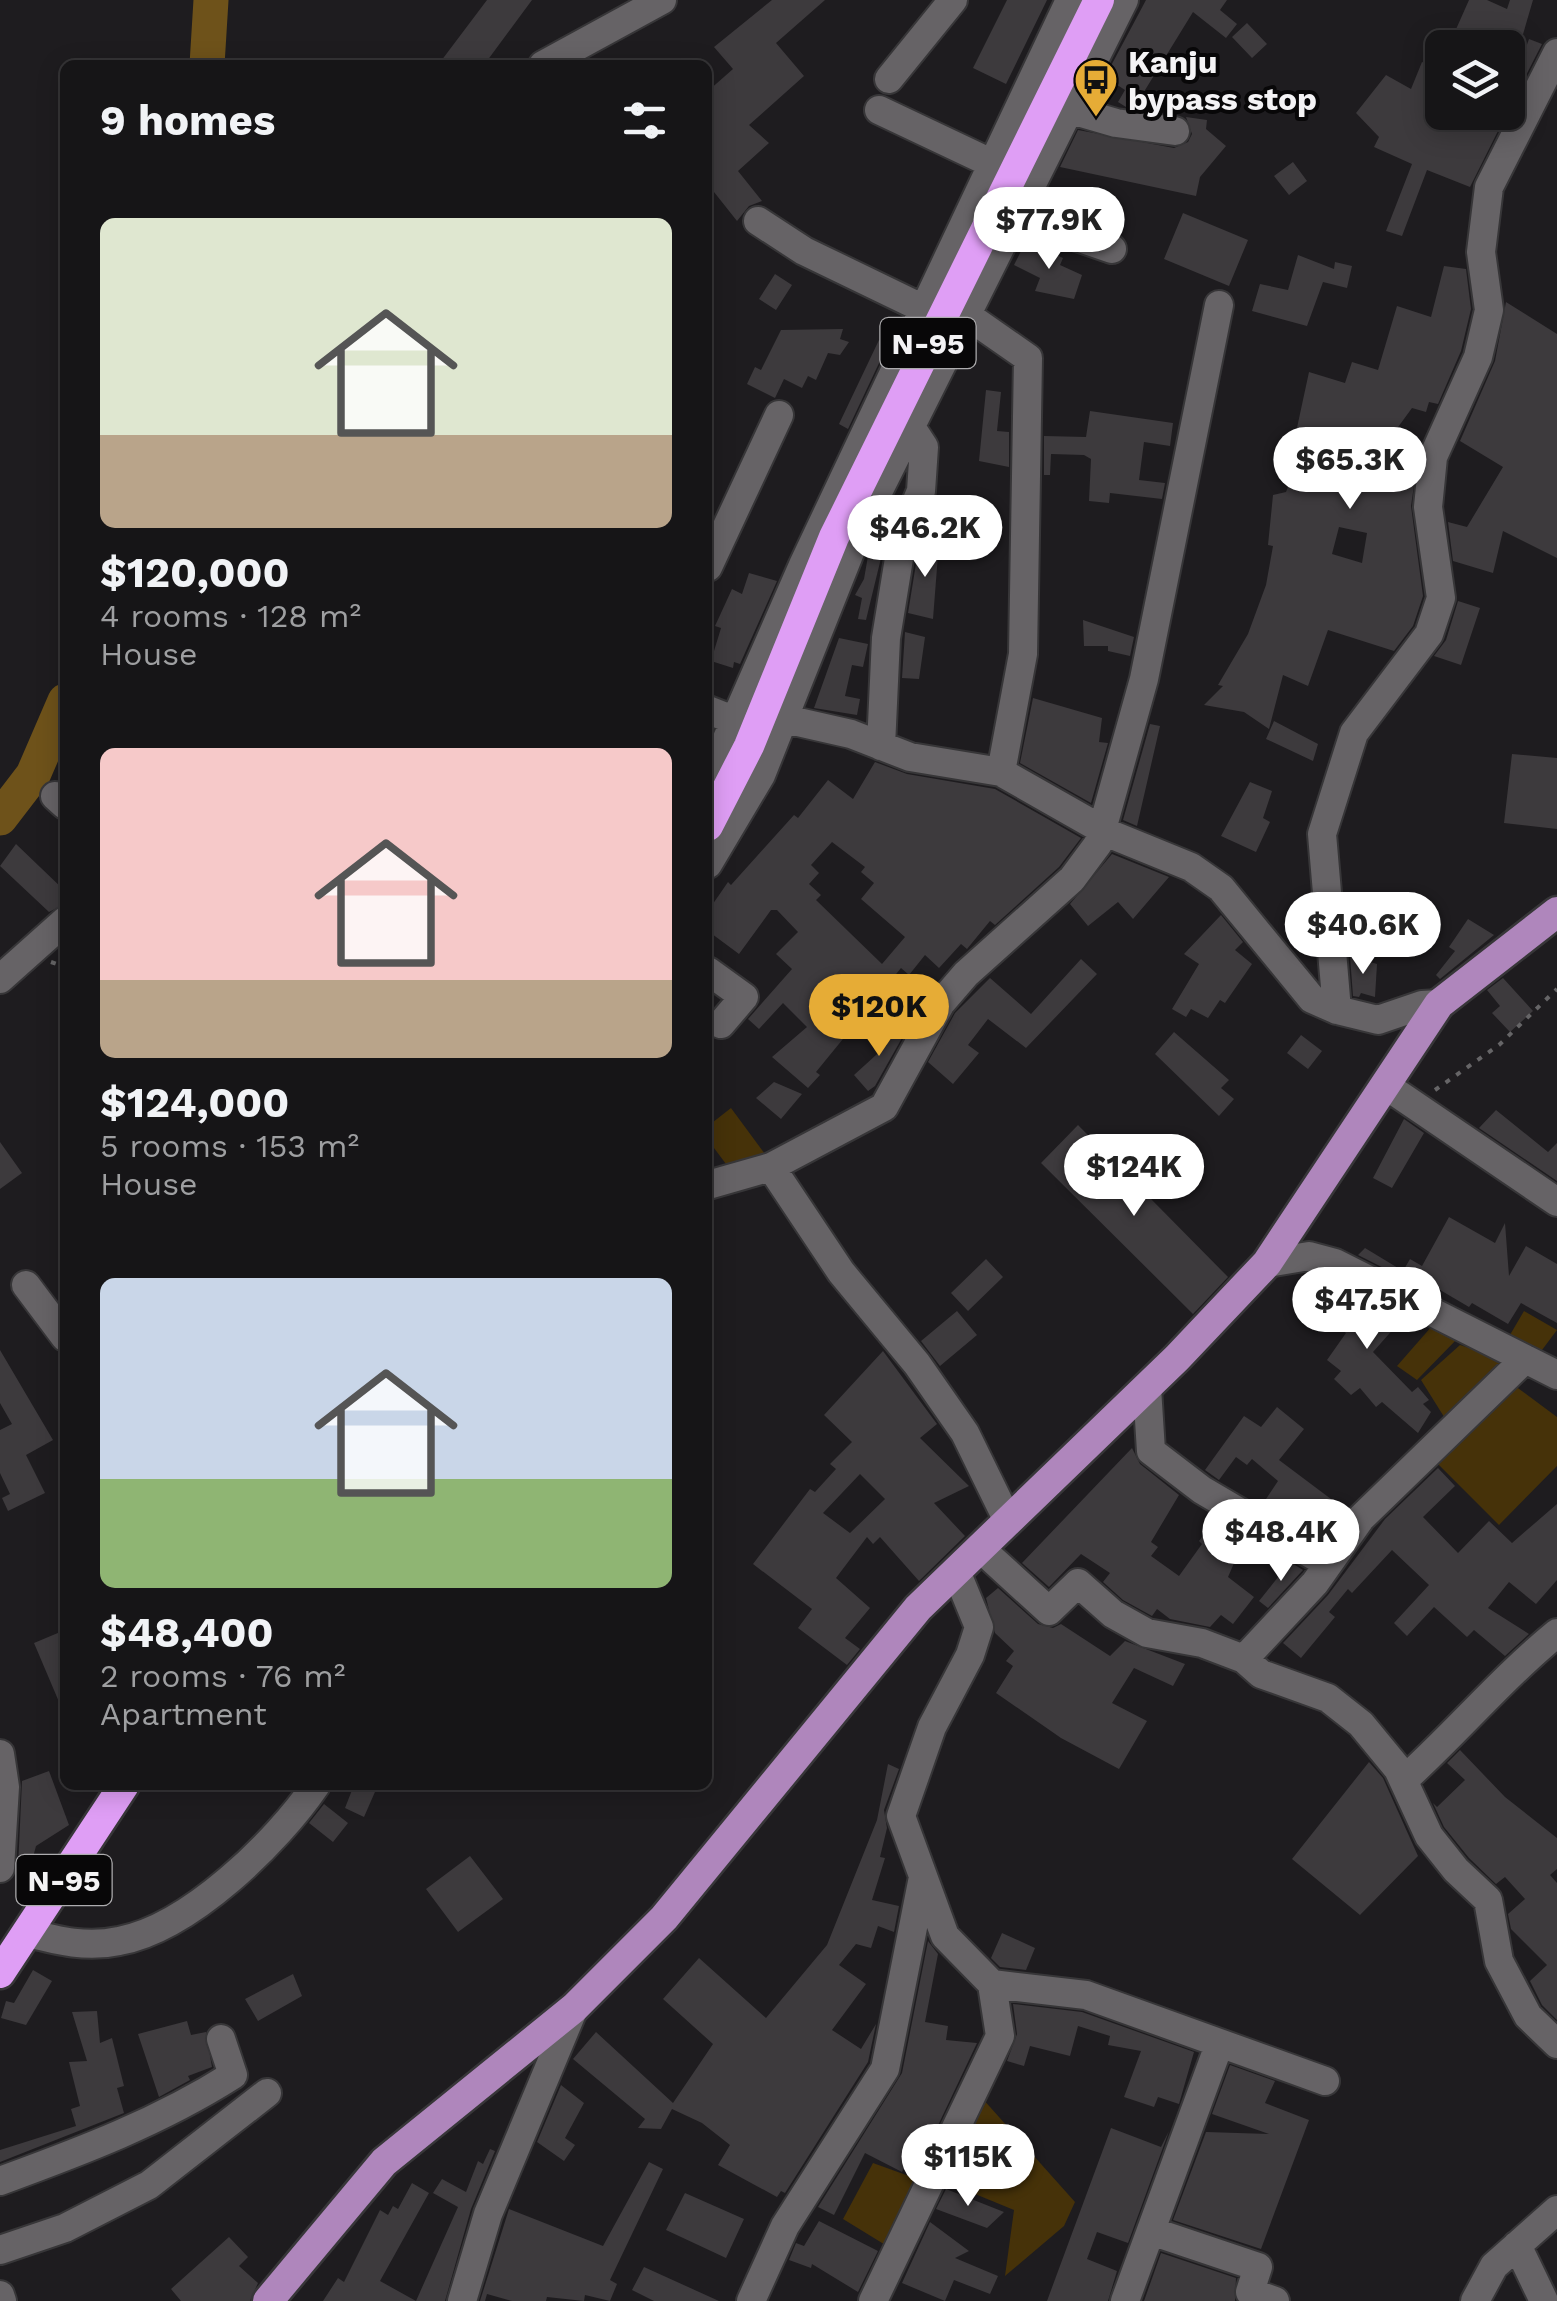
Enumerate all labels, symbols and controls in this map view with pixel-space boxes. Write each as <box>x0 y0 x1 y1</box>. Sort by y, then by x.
map controls <box>1425 30 1525 130</box>
button: layers <box>1425 30 1525 130</box>
place label: Kanju bypass stop <box>1128 43 1317 118</box>
bus stop icon: Kanju bypass stop <box>1073 57 1119 118</box>
icon: filters <box>617 93 672 148</box>
text: 9 homes <box>100 96 275 145</box>
pin: $77.9K <box>968 187 1130 272</box>
text: $77.9K <box>996 200 1102 238</box>
icon: home <box>296 283 476 463</box>
road number: N-95 <box>880 318 976 368</box>
pin: $65.3K <box>1269 427 1431 512</box>
text: $65.3K <box>1295 440 1405 478</box>
pin: $46.2K <box>844 495 1006 580</box>
text: $46.2K <box>869 508 981 546</box>
text: $120,000 <box>100 548 290 597</box>
text: 4 rooms · 128 m² <box>100 597 361 635</box>
text: House <box>100 635 198 673</box>
icon: home <box>296 813 476 993</box>
pin: $40.6K <box>1282 892 1444 977</box>
text: $40.6K <box>1307 905 1419 943</box>
pin: $120K <box>809 974 949 1059</box>
text: $120K <box>831 987 927 1025</box>
text: $124,000 <box>100 1078 289 1127</box>
text: 5 rooms · 153 m² <box>100 1127 359 1165</box>
pin: $124K <box>1064 1134 1204 1219</box>
text: $124K <box>1086 1147 1182 1185</box>
text: House <box>100 1165 198 1203</box>
pin: $47.5K <box>1286 1267 1448 1352</box>
text: $47.5K <box>1314 1280 1420 1318</box>
icon: home <box>296 1343 476 1523</box>
pin: $48.4K <box>1200 1499 1362 1584</box>
text: $48.4K <box>1224 1512 1338 1550</box>
text: $48,400 <box>100 1608 274 1657</box>
text: 2 rooms · 76 m² <box>100 1657 346 1695</box>
text: Apartment <box>100 1695 267 1733</box>
road number: N-95 <box>17 1855 112 1905</box>
pin: $115K <box>898 2124 1038 2209</box>
text: $115K <box>924 2137 1012 2175</box>

